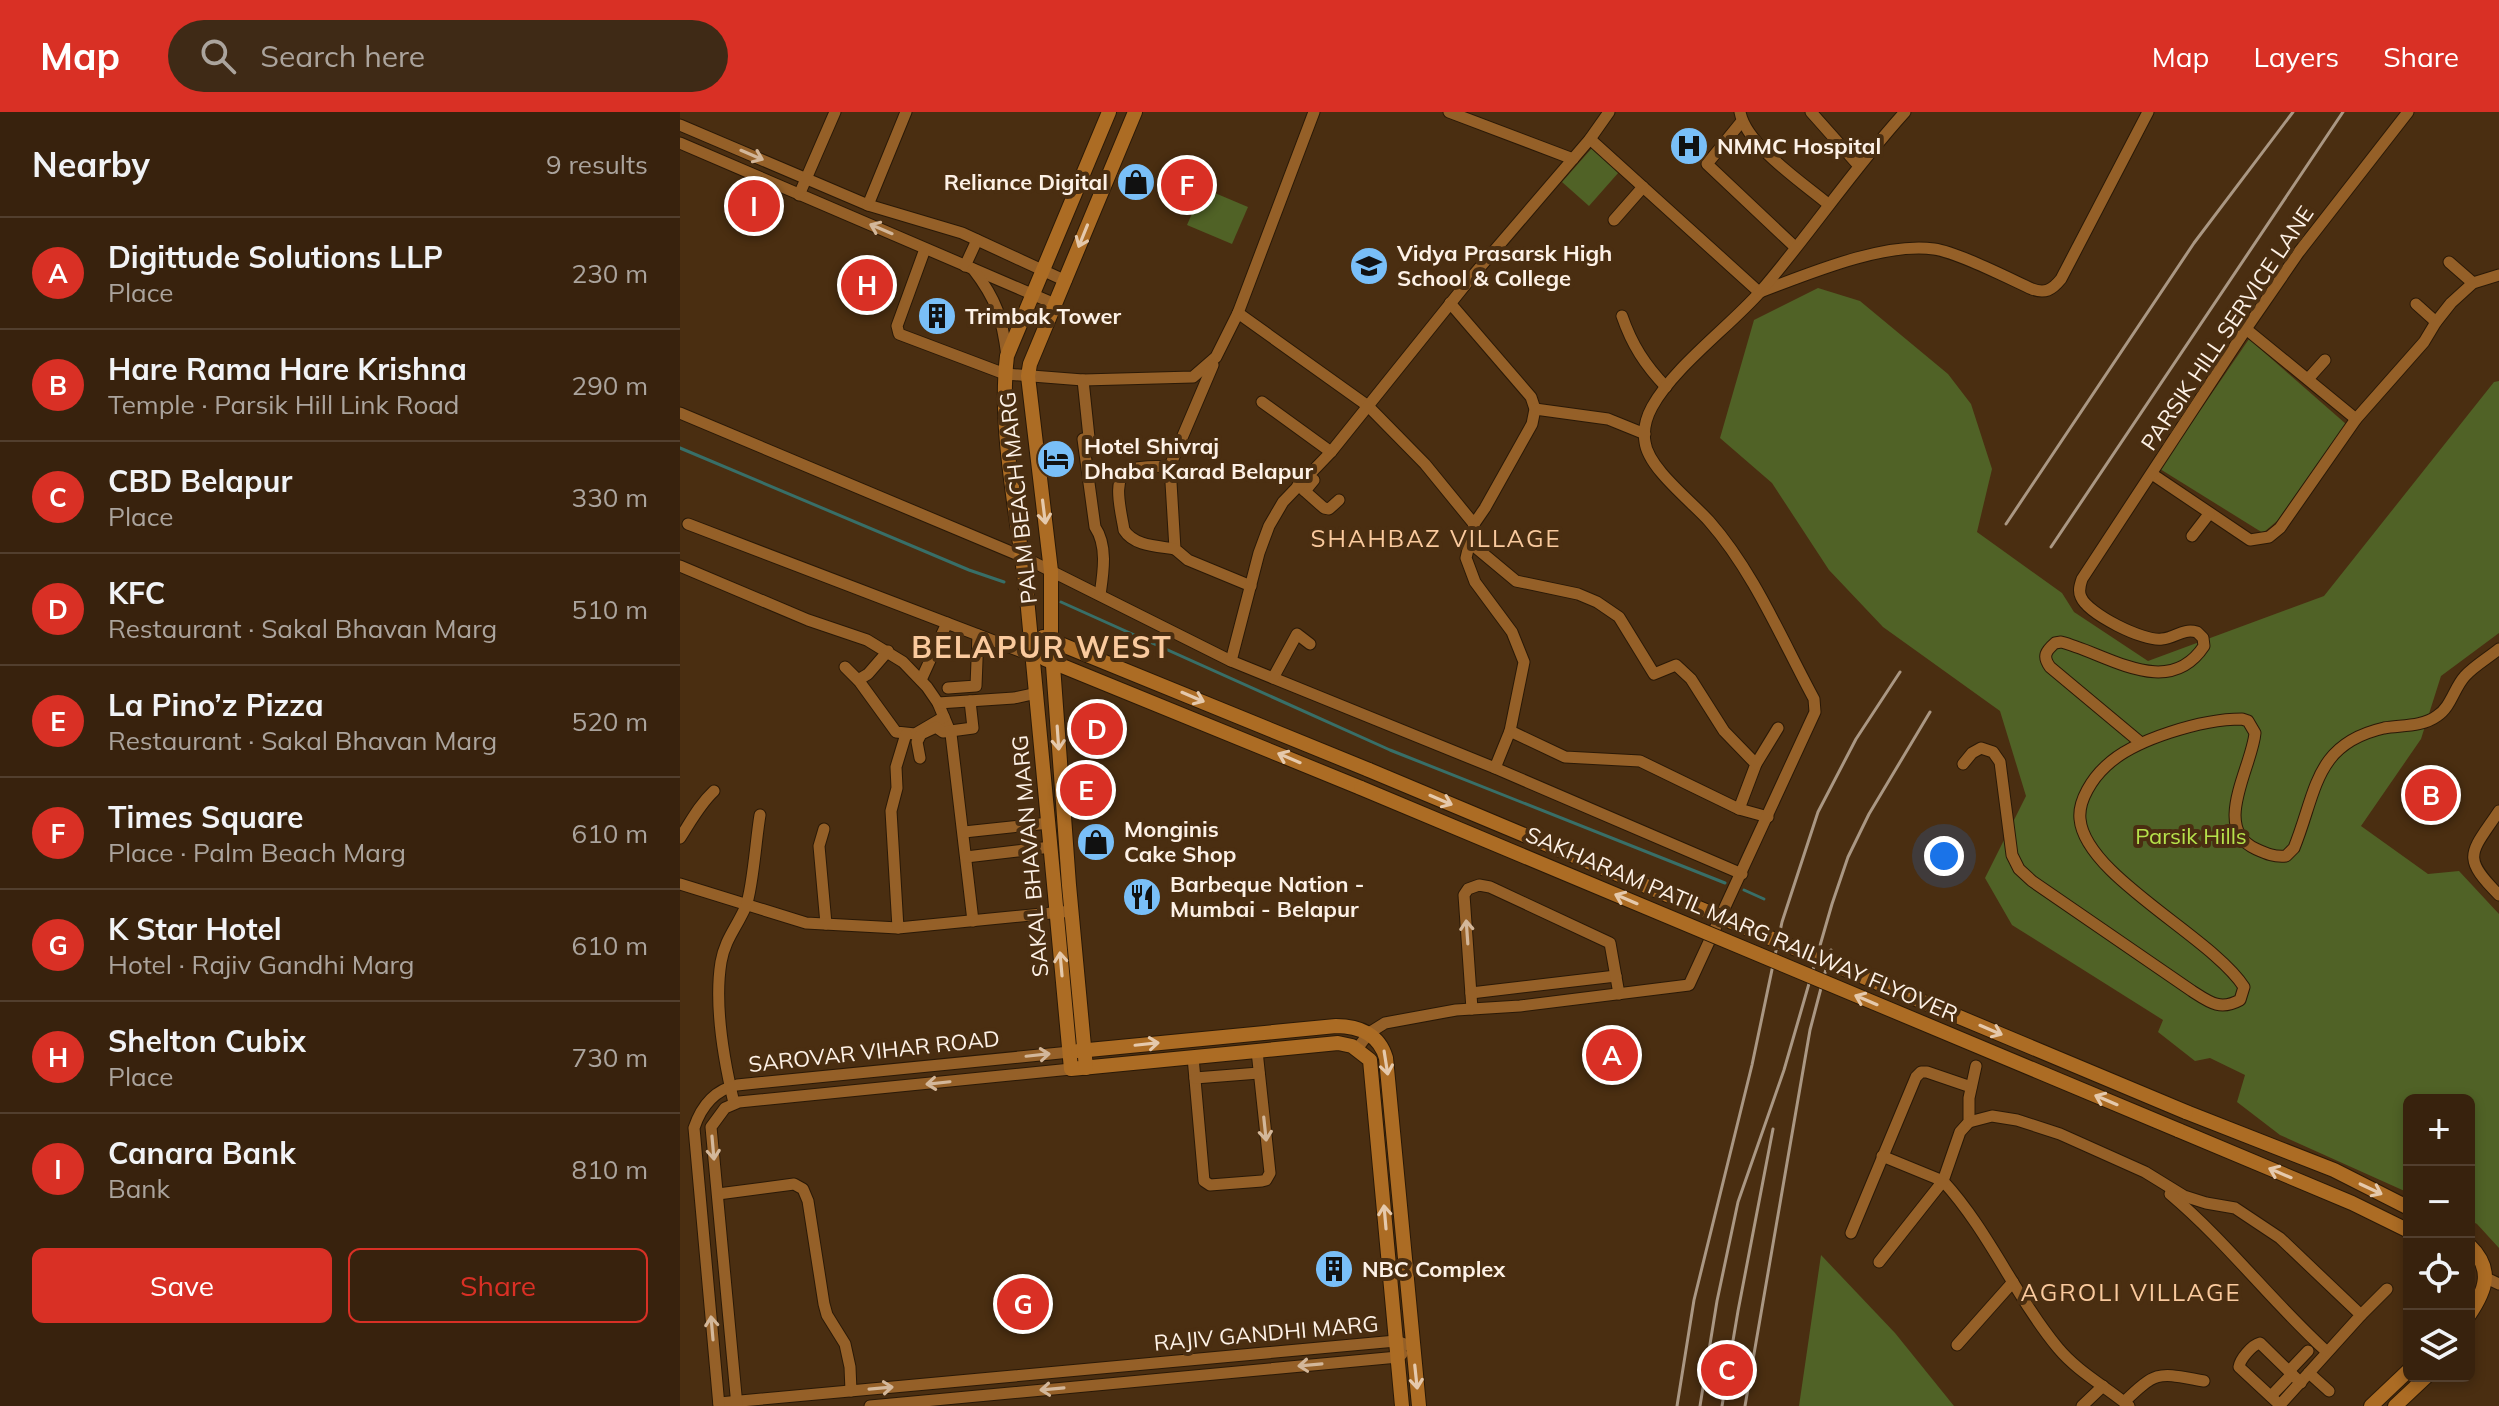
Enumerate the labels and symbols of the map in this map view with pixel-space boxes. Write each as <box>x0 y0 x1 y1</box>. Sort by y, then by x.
hospital icon: NMMC Hospital <box>1668 125 1710 167</box>
place label: NMMC Hospital <box>1717 132 1881 160</box>
one-way arrow <box>739 149 764 164</box>
pin: F <box>1161 155 1213 215</box>
shop icon: Reliance Digital <box>1115 161 1157 203</box>
place label: Reliance Digital <box>944 168 1108 196</box>
pin: I <box>728 176 780 236</box>
street label: PARSIK HILL SERVICE LANE <box>2135 200 2319 456</box>
one-way arrow <box>869 221 893 236</box>
one-way arrow <box>1075 223 1090 248</box>
place label: Vidya Prasarsk High School & College <box>1396 239 1612 292</box>
school or university icon: Vidya Prasarsk High School & College <box>1348 245 1390 287</box>
pin: H <box>841 255 893 315</box>
building icon: Trimbak Tower <box>916 295 958 337</box>
place label: Trimbak Tower <box>965 302 1121 330</box>
street label: PALM BEACH MARG <box>993 391 1043 605</box>
place label: Hotel Shivraj Dhaba Karad Belapur <box>1084 432 1313 485</box>
hotel icon: Hotel Shivraj Dhaba Karad Belapur <box>1035 438 1077 480</box>
one-way arrow <box>1037 499 1052 524</box>
district label: SHAHBAZ VILLAGE <box>1310 523 1562 553</box>
district label: BELAPUR WEST <box>911 628 1173 666</box>
one-way arrow <box>1180 690 1205 705</box>
pin: D <box>1071 699 1123 759</box>
one-way arrow <box>1051 724 1066 751</box>
street label: SAKAL BHAVAN MARG <box>1005 734 1055 978</box>
one-way arrow <box>1277 750 1302 765</box>
pin: E <box>1060 760 1112 820</box>
pin: B <box>2405 765 2457 825</box>
one-way arrow <box>1428 794 1453 808</box>
place label: Monginis Cake Shop <box>1124 815 1236 868</box>
street label: SAKHARAM PATIL MARG RAILWAY FLYOVER <box>1522 820 1962 1028</box>
shop icon: Monginis Cake Shop <box>1075 821 1117 863</box>
park label: Parsik Hills <box>2135 822 2247 850</box>
your location <box>1924 836 1964 876</box>
place label: Barbeque Nation - Mumbai - Belapur <box>1170 870 1364 923</box>
restaurant icon: Barbeque Nation - Mumbai - Belapur <box>1121 876 1163 918</box>
one-way arrow <box>1614 891 1639 906</box>
one-way arrow <box>1459 919 1474 946</box>
one-way arrow <box>1054 951 1069 978</box>
one-way arrow <box>1854 991 1879 1006</box>
street label: SAROVAR VIHAR ROAD <box>747 1024 1001 1078</box>
one-way arrow <box>1978 1024 2003 1038</box>
pin: A <box>1586 1025 1638 1085</box>
one-way arrow <box>1133 1037 1160 1052</box>
one-way arrow <box>1024 1047 1051 1062</box>
one-way arrow <box>1379 1050 1394 1075</box>
one-way arrow <box>925 1075 952 1090</box>
one-way arrow <box>2094 1092 2119 1106</box>
one-way arrow <box>1258 1115 1273 1142</box>
one-way arrow <box>706 1134 721 1161</box>
one-way arrow <box>2268 1164 2293 1179</box>
one-way arrow <box>2359 1183 2383 1198</box>
one-way arrow <box>1377 1204 1392 1231</box>
building icon: NBC Complex <box>1313 1248 1355 1290</box>
place label: NBC Complex <box>1362 1255 1506 1283</box>
pin: G <box>997 1274 1049 1334</box>
district label: AGROLI VILLAGE <box>2020 1277 2242 1307</box>
street label: RAJIV GANDHI MARG <box>1153 1309 1379 1357</box>
one-way arrow <box>705 1315 720 1342</box>
pin: C <box>1701 1340 1753 1400</box>
one-way arrow <box>1297 1358 1324 1373</box>
one-way arrow <box>1409 1363 1424 1390</box>
one-way arrow <box>867 1381 894 1396</box>
one-way arrow <box>1039 1382 1065 1397</box>

